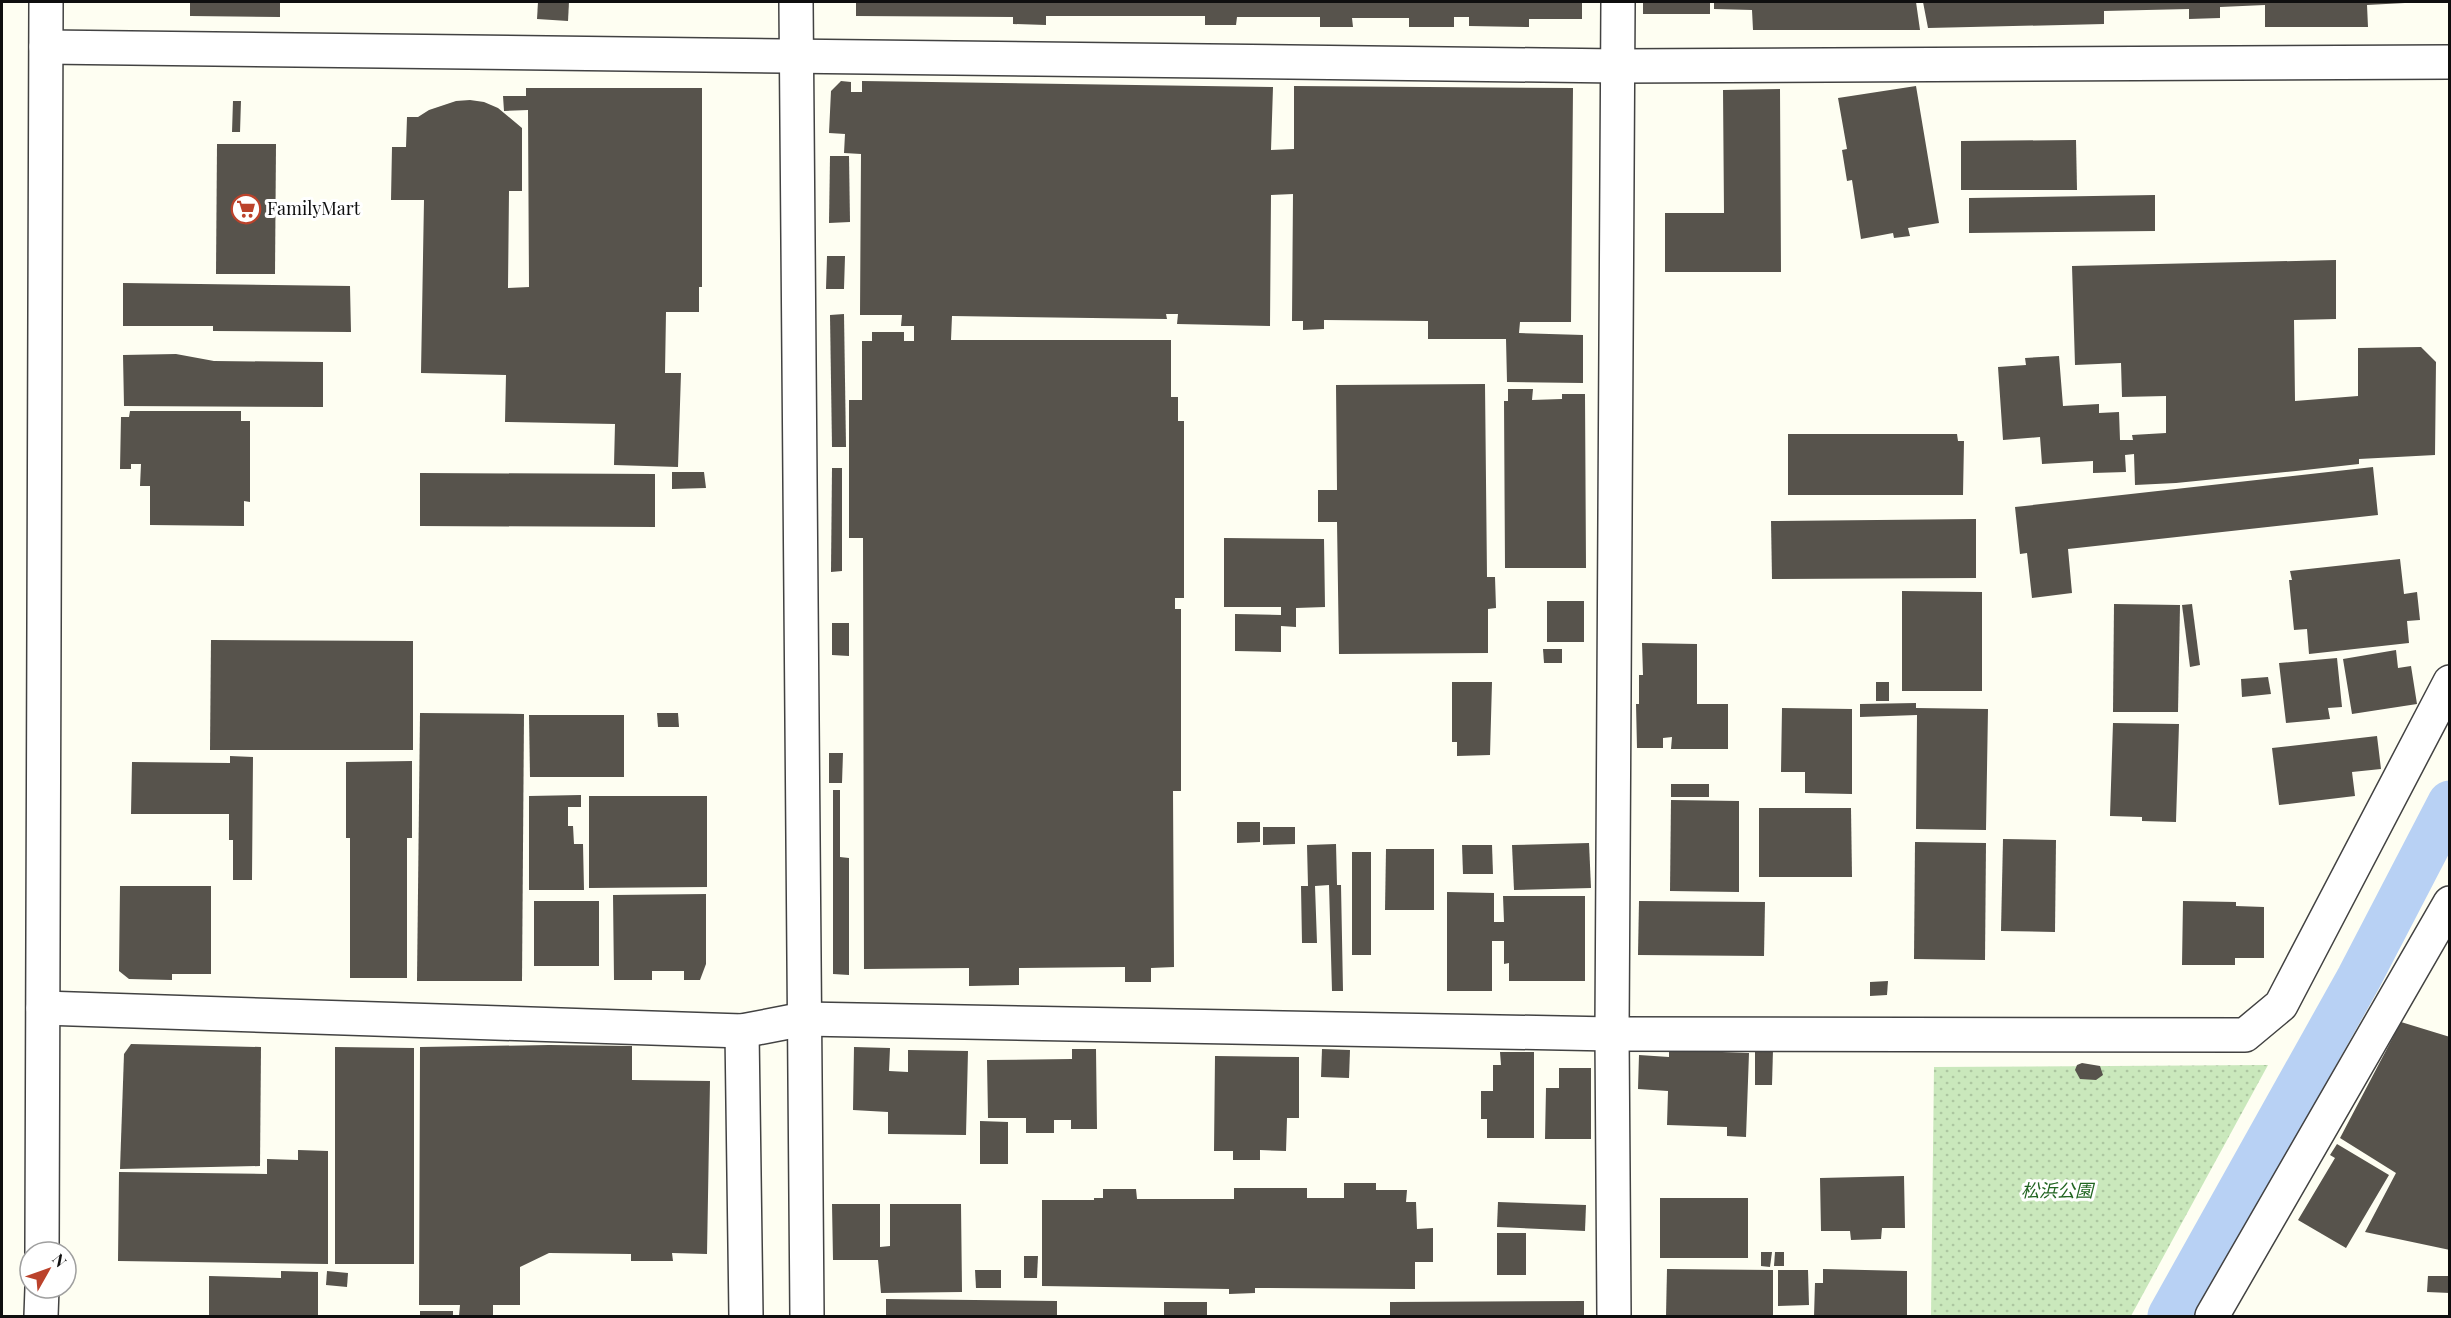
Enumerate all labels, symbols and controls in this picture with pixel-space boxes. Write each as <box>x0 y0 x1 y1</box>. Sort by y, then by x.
supermarket icon: FamilyMart <box>230 193 262 225</box>
place label: FamilyMart <box>267 196 361 220</box>
park label: 松浜公園 <box>2021 1178 2096 1202</box>
north arrow <box>18 1240 78 1300</box>
text: N <box>48 1249 72 1272</box>

